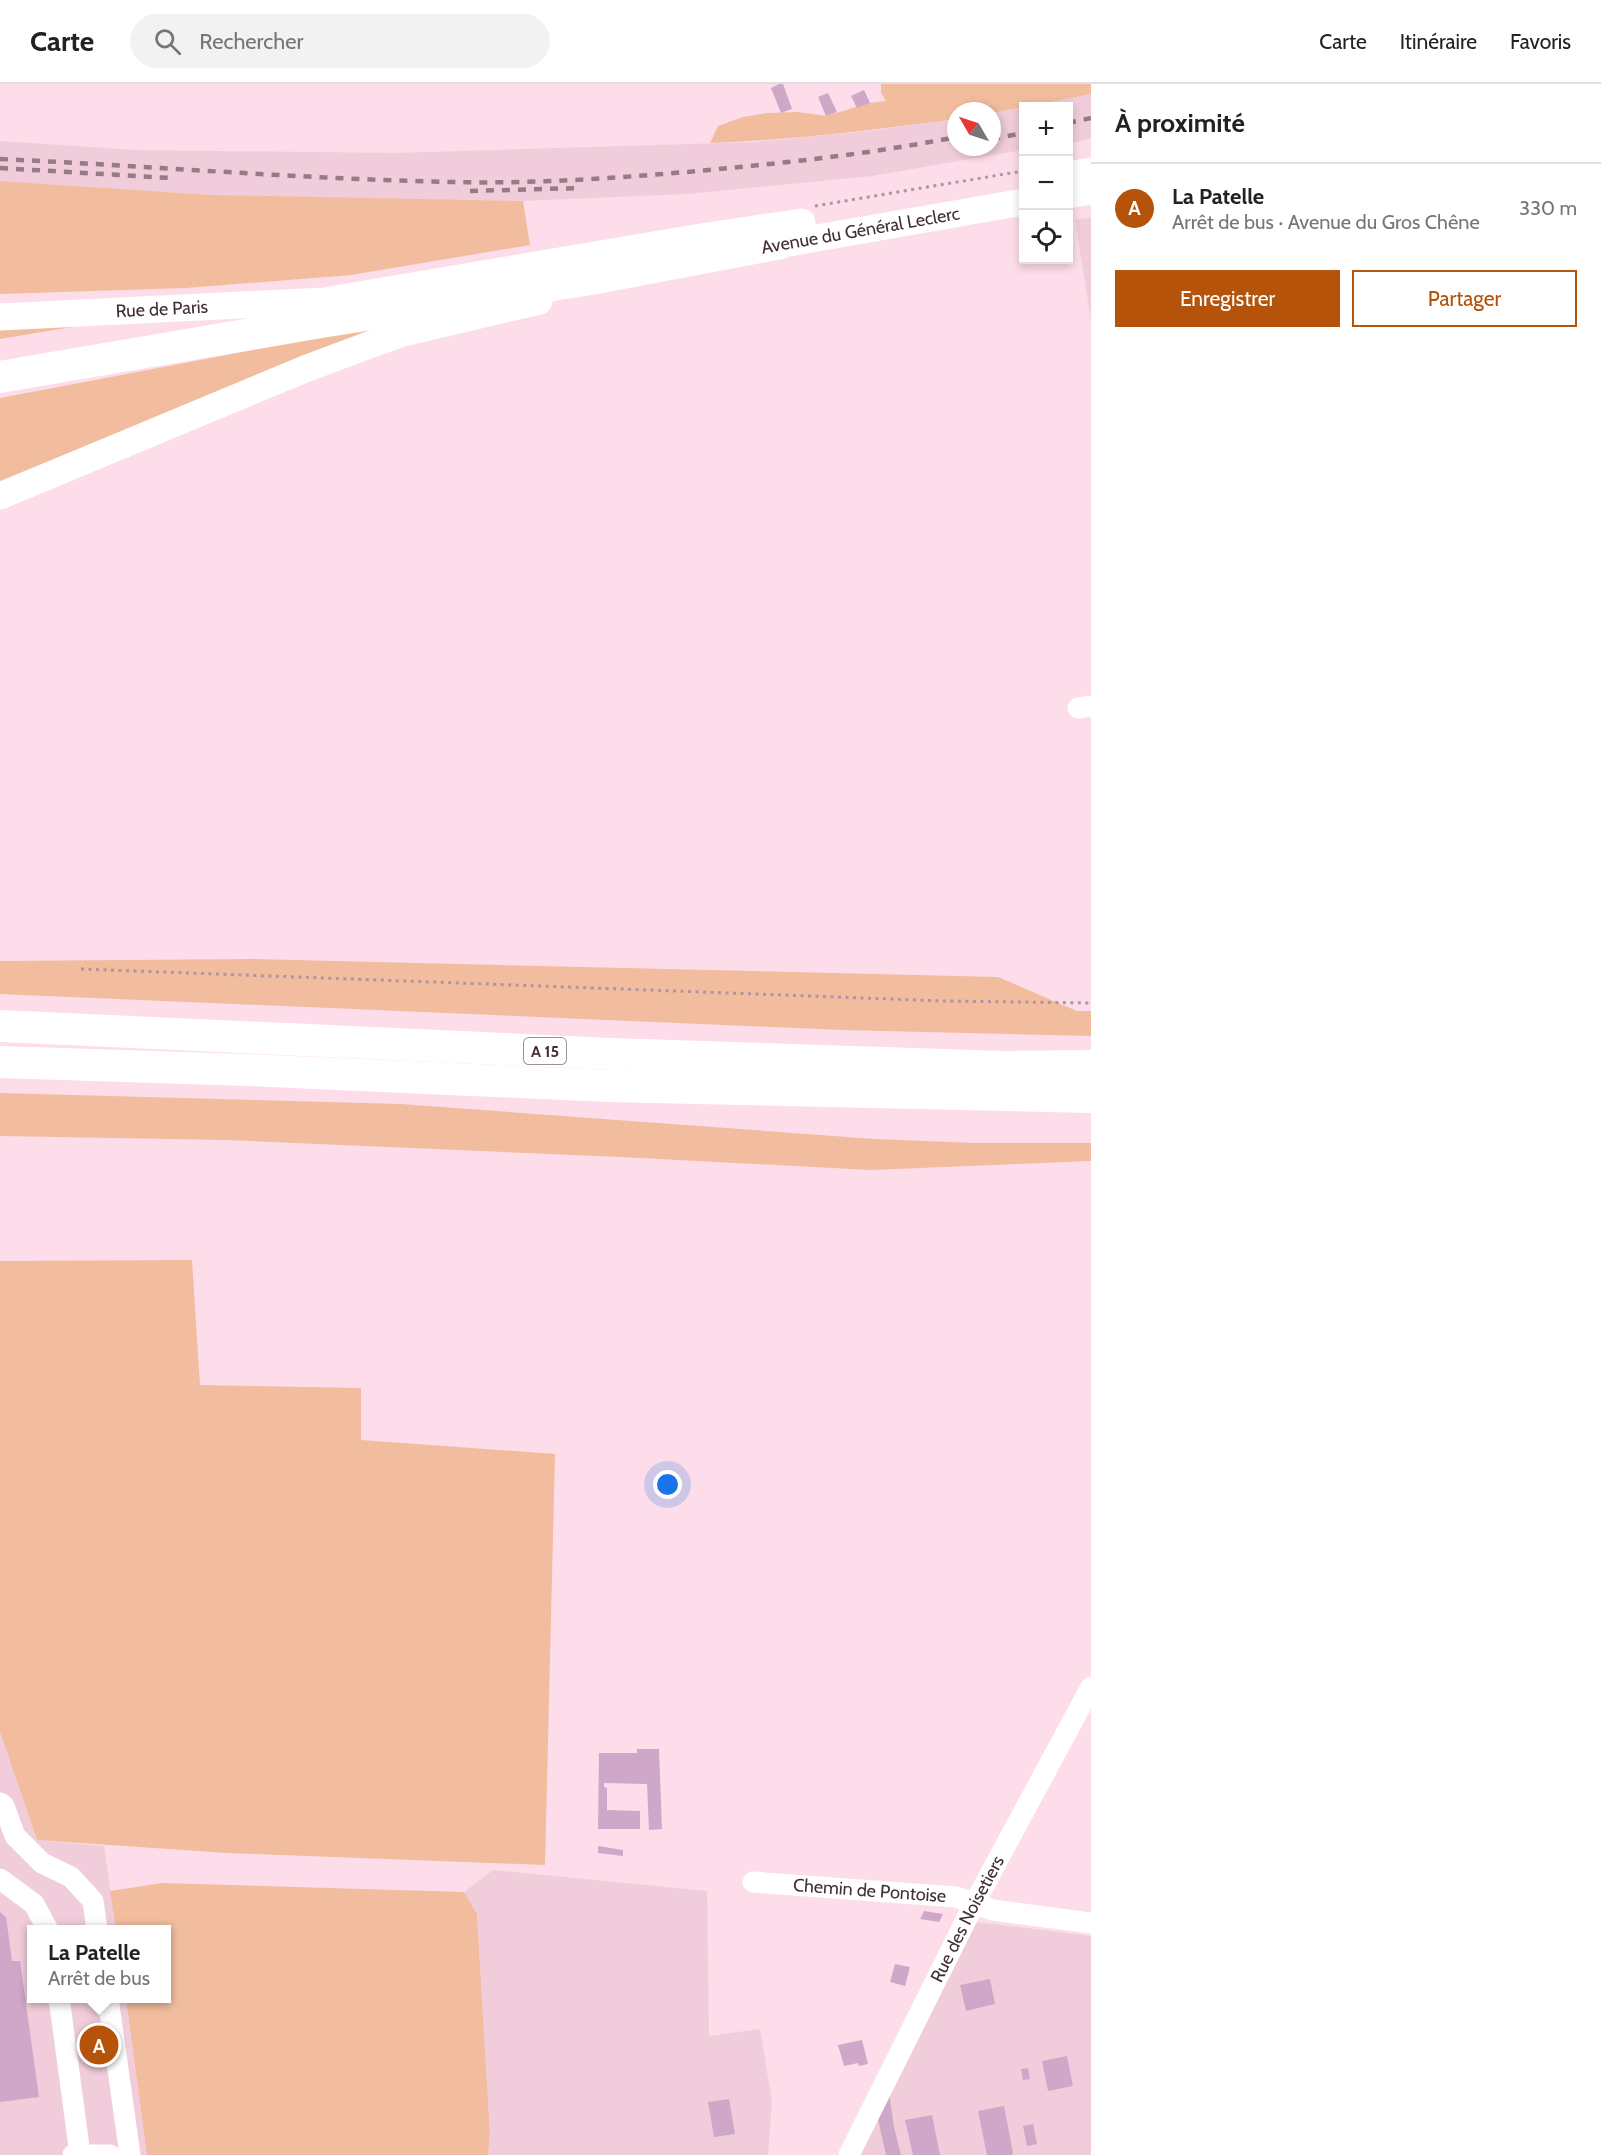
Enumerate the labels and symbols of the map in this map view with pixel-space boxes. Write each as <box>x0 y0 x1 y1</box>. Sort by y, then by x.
north arrow <box>947 102 1001 156</box>
street label: Avenue du Général Leclerc <box>760 202 961 259</box>
street label: Rue de Paris <box>115 296 208 322</box>
road number: A 15 <box>524 1038 566 1064</box>
your location <box>653 1470 682 1499</box>
street label: Rue des Noisetiers <box>926 1852 1009 1986</box>
street label: Chemin de Pontoise <box>792 1874 947 1907</box>
pin: A <box>80 2022 118 2068</box>

